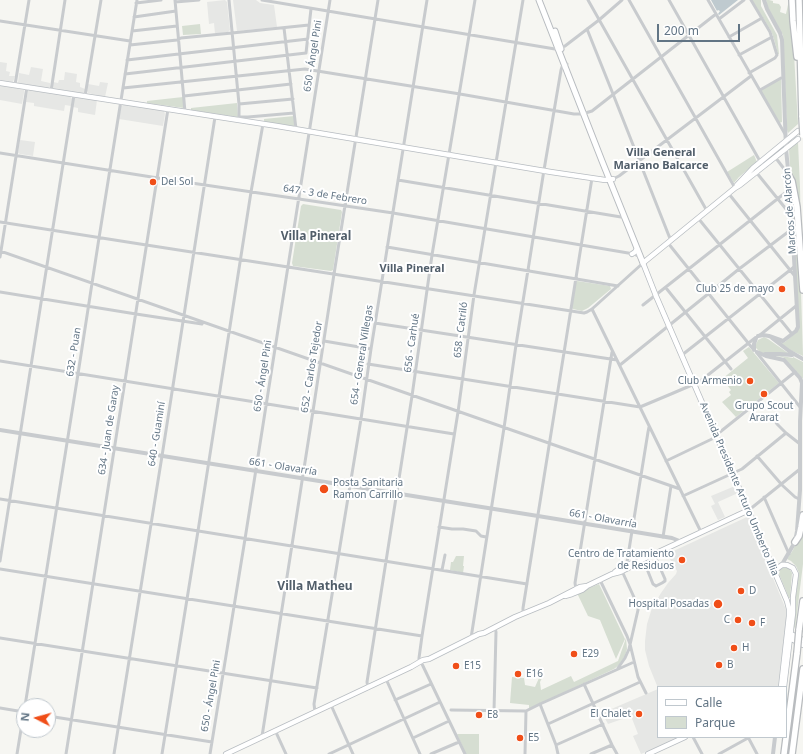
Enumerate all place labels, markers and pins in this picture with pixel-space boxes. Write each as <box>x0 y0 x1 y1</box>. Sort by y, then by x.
place label: Del Sol <box>161 176 193 188</box>
marker: Del Sol <box>148 177 158 187</box>
place label: Club 25 de mayo <box>696 283 774 295</box>
marker: Club 25 de mayo <box>777 284 787 294</box>
place label: Club Armenio <box>678 375 742 387</box>
marker: Club Armenio <box>745 376 755 386</box>
marker: Grupo Scout Ararat <box>759 389 769 399</box>
place label: Grupo Scout Ararat <box>735 400 793 424</box>
place label: Posta Sanitaria Ramon Carrillo <box>333 477 403 500</box>
marker: Posta Sanitaria Ramon Carrillo <box>318 483 330 495</box>
place label: Centro de Tratamiento de Residuos <box>568 548 674 572</box>
marker: Centro de Tratamiento de Residuos <box>677 555 687 565</box>
place label: D <box>749 585 756 597</box>
marker: D <box>736 586 746 596</box>
place label: Hospital Posadas <box>629 598 709 610</box>
marker: Hospital Posadas <box>712 598 724 610</box>
place label: C <box>724 614 730 626</box>
marker: C <box>733 615 743 625</box>
place label: F <box>760 617 765 629</box>
marker: F <box>747 618 757 628</box>
place label: H <box>742 642 749 654</box>
marker: H <box>729 643 739 653</box>
place label: E29 <box>582 648 599 660</box>
marker: E29 <box>569 649 579 659</box>
place label: B <box>727 659 733 671</box>
place label: E15 <box>464 660 481 672</box>
marker: B <box>714 660 724 670</box>
marker: E15 <box>451 661 461 671</box>
place label: E16 <box>526 668 543 680</box>
marker: E16 <box>513 669 523 679</box>
place label: El Chalet <box>590 708 631 720</box>
place label: E8 <box>487 709 498 721</box>
marker: El Chalet <box>634 709 644 719</box>
marker: E8 <box>474 710 484 720</box>
place label: E5 <box>528 732 539 744</box>
marker: E5 <box>515 733 525 743</box>

